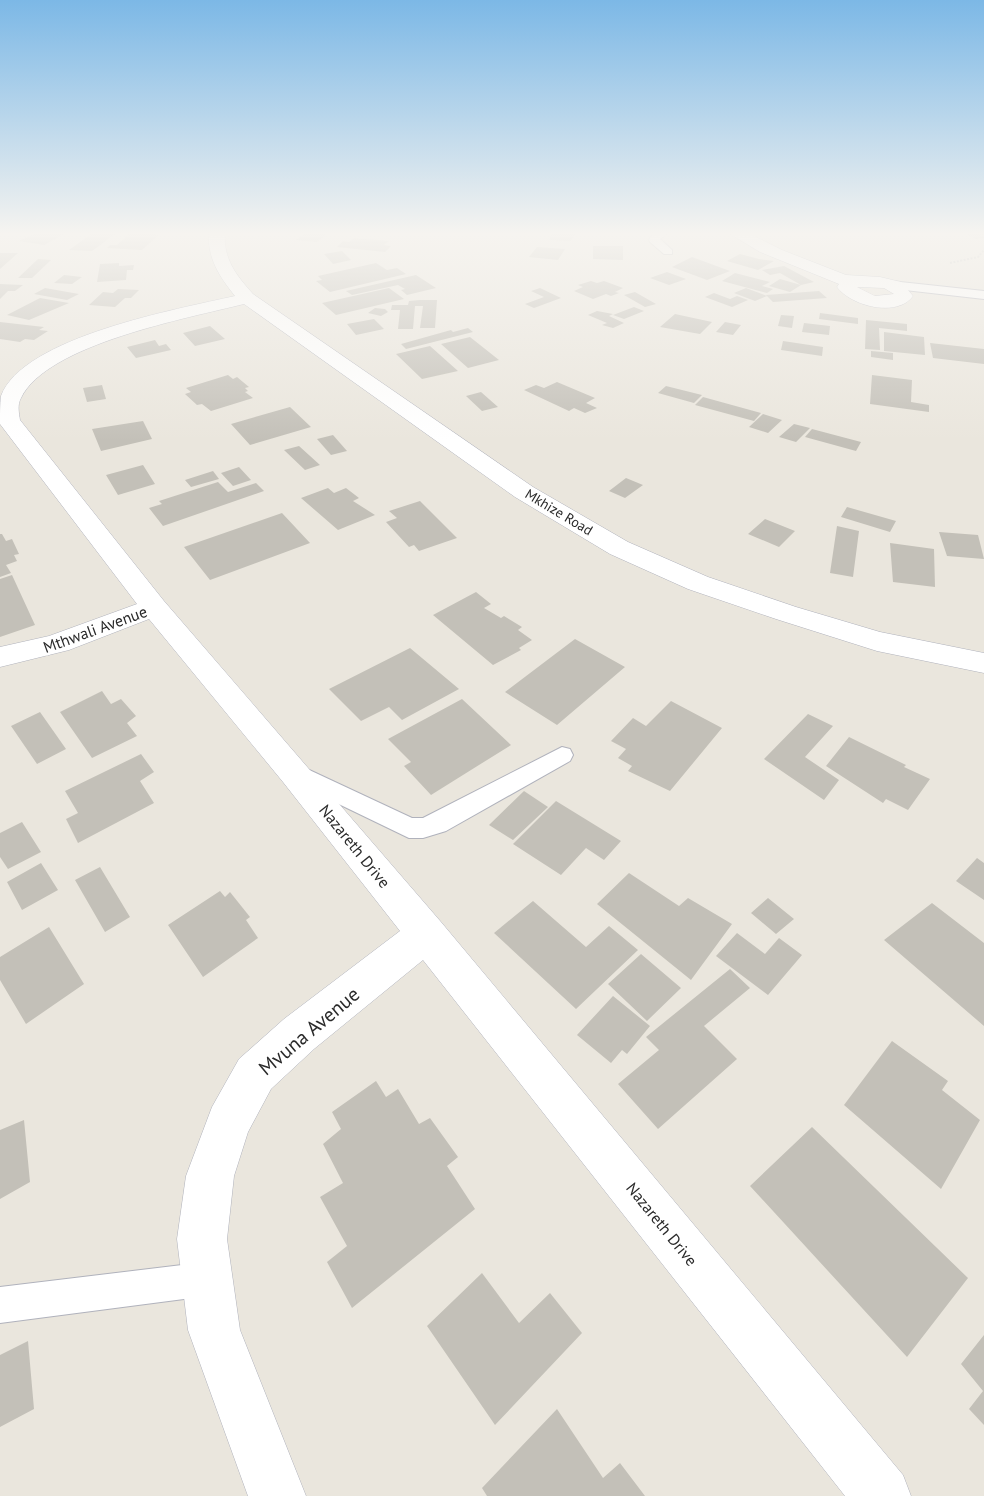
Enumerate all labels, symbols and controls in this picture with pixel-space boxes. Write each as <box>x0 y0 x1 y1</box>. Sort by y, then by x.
street label: Mkhize Road <box>522 485 596 539</box>
street label: Mthwali Avenue <box>40 601 150 657</box>
street label: Nazareth Drive <box>315 800 395 892</box>
street label: Mvuna Avenue <box>253 981 365 1081</box>
street label: Nazareth Drive <box>622 1178 702 1270</box>

